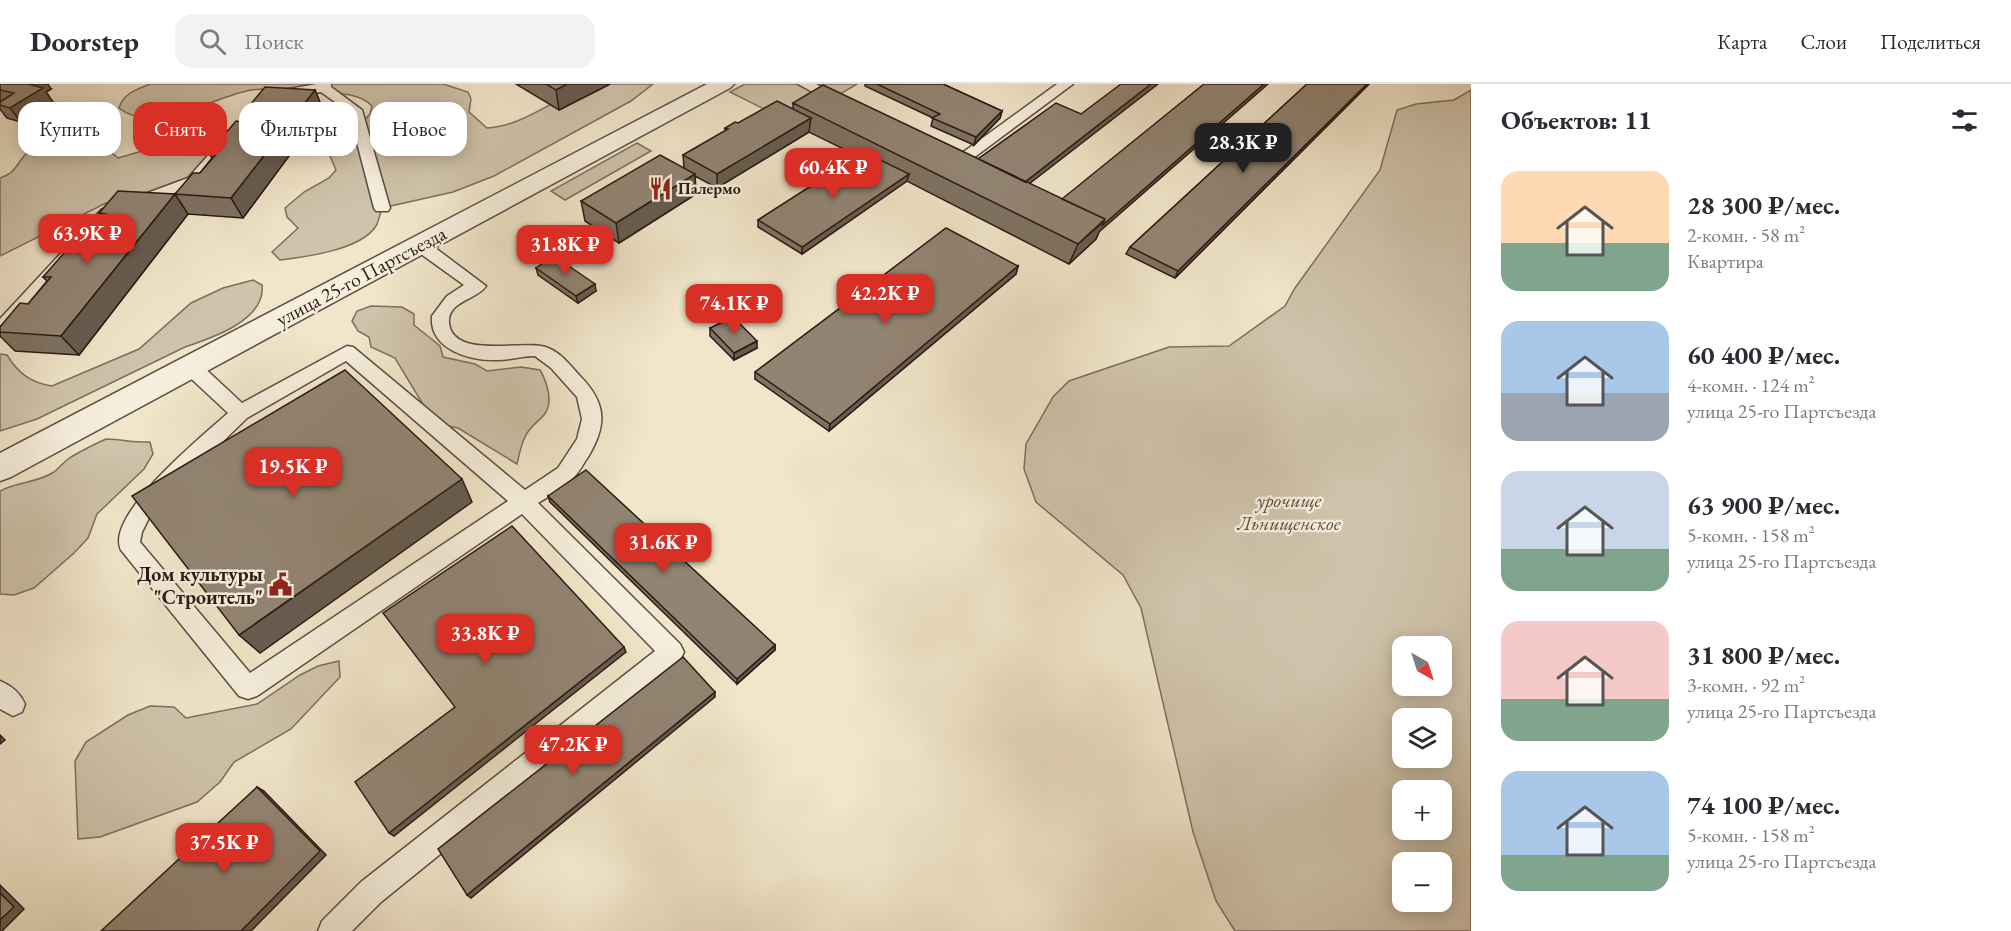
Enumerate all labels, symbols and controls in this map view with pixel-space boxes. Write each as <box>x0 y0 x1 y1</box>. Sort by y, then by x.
search box <box>175 14 595 68</box>
text: Doorstep <box>30 23 139 59</box>
icon: search <box>196 25 229 58</box>
text: Поиск <box>244 27 304 56</box>
text: Карта <box>1717 28 1767 55</box>
text: Слои <box>1800 28 1847 55</box>
text: Поделиться <box>1880 28 1981 55</box>
chip: Купить <box>18 102 121 156</box>
chip: Снять <box>133 102 227 156</box>
chip: Фильтры <box>239 102 358 156</box>
chip: Новое <box>370 102 467 156</box>
text: Объектов: 11 <box>1501 103 1652 137</box>
icon: filters <box>1948 104 1981 137</box>
pin: 28.3K ₽ <box>1188 123 1298 174</box>
text: 28.3K ₽ <box>1209 129 1277 155</box>
pin: 60.4K ₽ <box>778 148 888 199</box>
text: 60.4K ₽ <box>799 154 867 180</box>
restaurant icon: Палермо <box>647 175 673 201</box>
place label: Палермо <box>678 178 741 199</box>
text: 28 300 ₽/мес. <box>1687 188 1840 222</box>
icon: home <box>1549 195 1621 267</box>
pin: 63.9K ₽ <box>32 214 142 265</box>
text: 63.9K ₽ <box>53 220 121 246</box>
street label: улица 25-го Партсъезда <box>271 220 451 332</box>
text: 2-комн. · 58 m² <box>1687 222 1805 248</box>
pin: 31.8K ₽ <box>510 225 620 276</box>
text: 31.8K ₽ <box>531 231 599 257</box>
text: Квартира <box>1687 248 1764 274</box>
pin: 42.2K ₽ <box>830 274 940 325</box>
text: 42.2K ₽ <box>851 280 919 306</box>
pin: 74.1K ₽ <box>679 284 789 335</box>
text: 74.1K ₽ <box>700 290 768 316</box>
text: 60 400 ₽/мес. <box>1687 338 1840 372</box>
icon: home <box>1549 345 1621 417</box>
text: 4-комн. · 124 m² <box>1687 372 1815 398</box>
text: улица 25-го Партсъезда <box>1687 398 1876 424</box>
pin: 19.5K ₽ <box>238 447 348 498</box>
text: 19.5K ₽ <box>259 453 327 479</box>
park label: урочище Льнищенское <box>1236 487 1341 536</box>
text: 63 900 ₽/мес. <box>1687 488 1840 522</box>
icon: home <box>1549 495 1621 567</box>
text: 5-комн. · 158 m² <box>1687 522 1815 548</box>
pin: 31.6K ₽ <box>608 523 718 574</box>
text: 31.6K ₽ <box>629 529 697 555</box>
text: улица 25-го Партсъезда <box>1687 548 1876 574</box>
place label: Дом культуры "Строитель" <box>137 561 263 610</box>
public building icon: Дом культуры "Строитель" <box>268 572 294 598</box>
pin: 33.8K ₽ <box>430 614 540 665</box>
text: 33.8K ₽ <box>451 620 519 646</box>
north arrow <box>1392 636 1452 696</box>
map controls <box>1392 636 1452 912</box>
text: 31 800 ₽/мес. <box>1687 638 1840 672</box>
icon: home <box>1549 645 1621 717</box>
text: 3-комн. · 92 m² <box>1687 672 1805 698</box>
text: улица 25-го Партсъезда <box>1687 698 1876 724</box>
button: layers <box>1392 708 1452 768</box>
pin: 47.2K ₽ <box>518 725 628 776</box>
text: 47.2K ₽ <box>539 731 607 757</box>
button: + <box>1392 780 1452 840</box>
text: 74 100 ₽/мес. <box>1687 788 1840 822</box>
icon: home <box>1549 795 1621 867</box>
text: 5-комн. · 158 m² <box>1687 822 1815 848</box>
pin: 37.5K ₽ <box>169 823 279 874</box>
text: 37.5K ₽ <box>190 829 258 855</box>
text: улица 25-го Партсъезда <box>1687 848 1876 874</box>
button: − <box>1392 852 1452 912</box>

